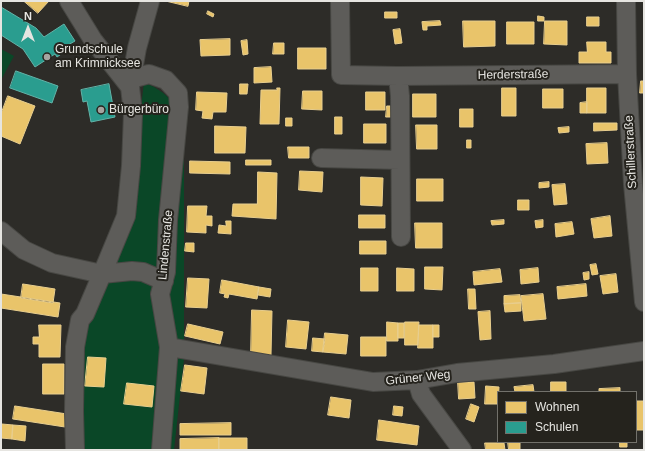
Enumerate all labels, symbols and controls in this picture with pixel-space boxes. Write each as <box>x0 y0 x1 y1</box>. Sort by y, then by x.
north arrow <box>8 8 48 48</box>
text: N <box>24 10 32 22</box>
place label: Grundschule am Krimnicksee <box>55 43 140 71</box>
marker: Grundschule am Krimnicksee <box>42 52 52 62</box>
street label: Herderstraße <box>478 67 548 83</box>
place label: Bürgerbüro <box>109 103 169 117</box>
marker: Bürgerbüro <box>96 105 106 115</box>
street label: Schillerstraße <box>622 115 640 189</box>
street label: Lindenstraße <box>156 209 176 281</box>
street label: Grüner Weg <box>385 367 451 389</box>
legend <box>497 391 637 443</box>
text: Wohnen <box>535 400 579 414</box>
text: Schulen <box>535 420 578 434</box>

